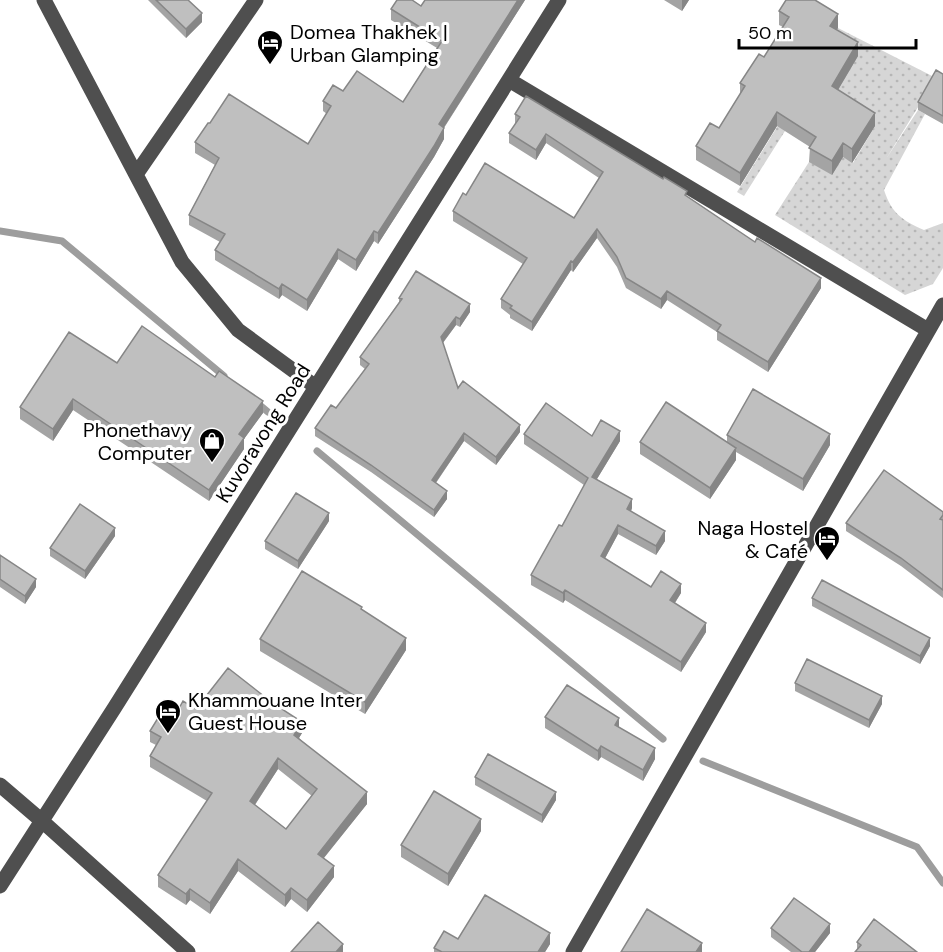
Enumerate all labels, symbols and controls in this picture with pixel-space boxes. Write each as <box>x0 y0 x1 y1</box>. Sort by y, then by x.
scale bar <box>739 12 916 50</box>
place label: Domea Thakhek | Urban Glamping <box>290 19 448 68</box>
text: 50 m <box>748 21 792 45</box>
hotel icon: Domea Thakhek | Urban Glamping <box>255 28 285 66</box>
street label: Kuvoravong Road <box>210 359 316 507</box>
place label: Phonethavy Computer <box>83 417 192 466</box>
shop icon: Phonethavy Computer <box>197 426 227 464</box>
place label: Naga Hostel & Café <box>697 515 808 564</box>
hotel icon: Naga Hostel & Café <box>812 524 842 562</box>
place label: Khammouane Inter Guest House <box>188 687 363 736</box>
hotel icon: Khammouane Inter Guest House <box>153 697 183 735</box>

